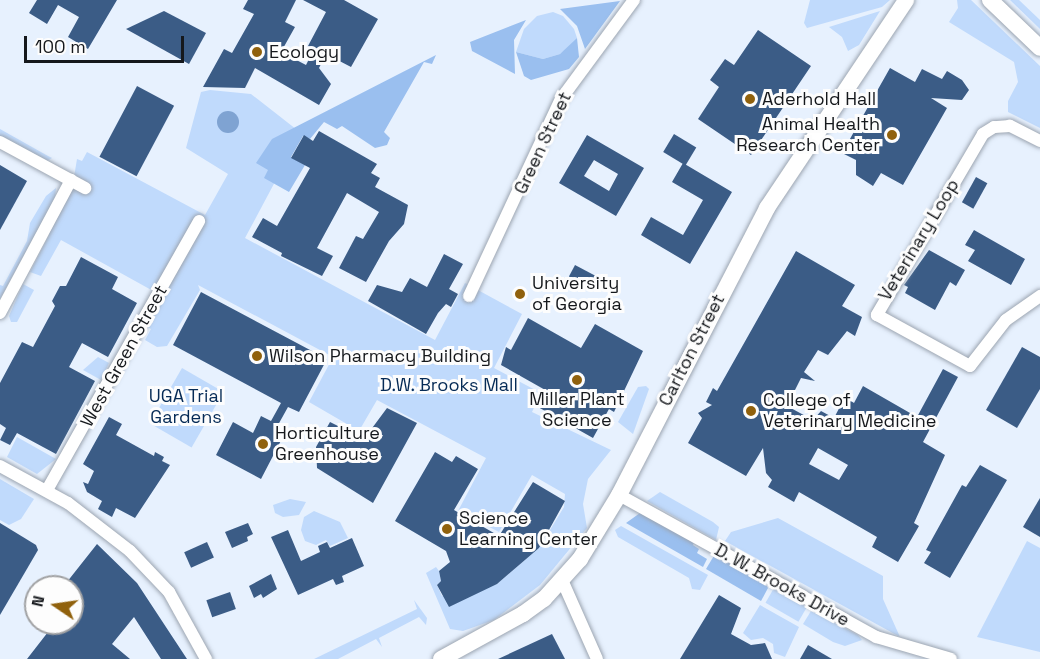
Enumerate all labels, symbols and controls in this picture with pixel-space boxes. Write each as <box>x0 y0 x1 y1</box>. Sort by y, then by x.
scale bar <box>27 24 188 62</box>
text: 100 m <box>35 35 86 58</box>
place label: Ecology <box>269 41 339 63</box>
marker: Ecology <box>250 45 264 59</box>
street label: Green Street <box>510 88 576 198</box>
place label: Aderhold Hall <box>762 88 876 110</box>
marker: Aderhold Hall <box>743 92 757 106</box>
place label: Animal Health Research Center <box>736 114 880 156</box>
marker: Animal Health Research Center <box>885 128 899 142</box>
street label: Veterinary Loop <box>874 175 964 305</box>
place label: University of Georgia <box>532 273 622 316</box>
street label: West Green Street <box>76 281 172 431</box>
marker: University of Georgia <box>513 287 527 301</box>
street label: Carlton Street <box>654 290 730 410</box>
place label: Wilson Pharmacy Building <box>269 345 491 367</box>
marker: Wilson Pharmacy Building <box>250 349 264 363</box>
marker: Miller Plant Science <box>570 373 584 387</box>
park label: D.W. Brooks Mall <box>380 374 518 396</box>
park label: UGA Trial Gardens <box>148 386 224 428</box>
place label: Miller Plant Science <box>529 389 625 432</box>
place label: College of Veterinary Medicine <box>763 390 936 432</box>
marker: College of Veterinary Medicine <box>744 404 758 418</box>
place label: Horticulture Greenhouse <box>275 423 380 466</box>
marker: Horticulture Greenhouse <box>256 437 270 451</box>
place label: Science Learning Center <box>459 508 598 550</box>
marker: Science Learning Center <box>440 522 454 536</box>
street label: D. W. Brooks Drive <box>710 539 854 631</box>
north arrow <box>24 575 84 635</box>
text: N <box>26 594 49 609</box>

